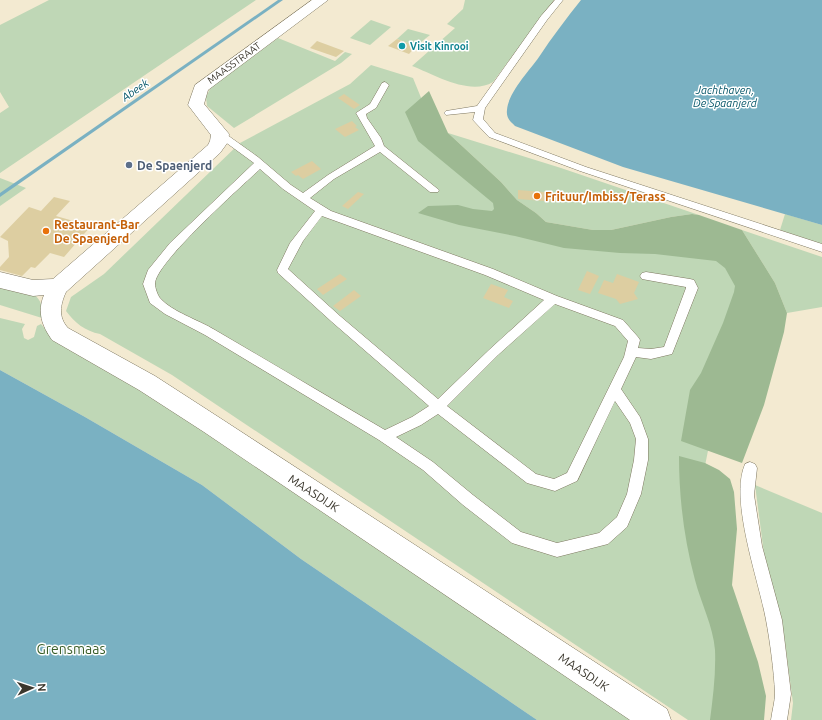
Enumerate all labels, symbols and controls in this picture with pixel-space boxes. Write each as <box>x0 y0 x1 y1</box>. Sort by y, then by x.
street label: MAASSTRAAT <box>205 40 263 86</box>
marker: Visit Kinrooi <box>397 41 407 51</box>
place label: Visit Kinrooi <box>410 41 469 52</box>
water label: Abeek <box>119 76 151 104</box>
water label: Jachthaven, De Spaanjerd <box>693 84 758 109</box>
place label: De Spaenjerd <box>137 159 212 172</box>
marker: De Spaenjerd <box>124 160 134 170</box>
place label: Frituur/Imbiss/Terass <box>545 190 666 203</box>
marker: Frituur/Imbiss/Terass <box>532 191 542 201</box>
place label: Restaurant-Bar De Spaenjerd <box>54 218 140 245</box>
marker: Restaurant-Bar De Spaenjerd <box>41 226 51 236</box>
street label: MAASDIJK <box>286 472 342 515</box>
park label: Grensmaas <box>37 641 105 657</box>
street label: MAASDIJK <box>556 650 612 694</box>
north arrow <box>12 668 52 708</box>
text: N <box>36 683 48 692</box>

